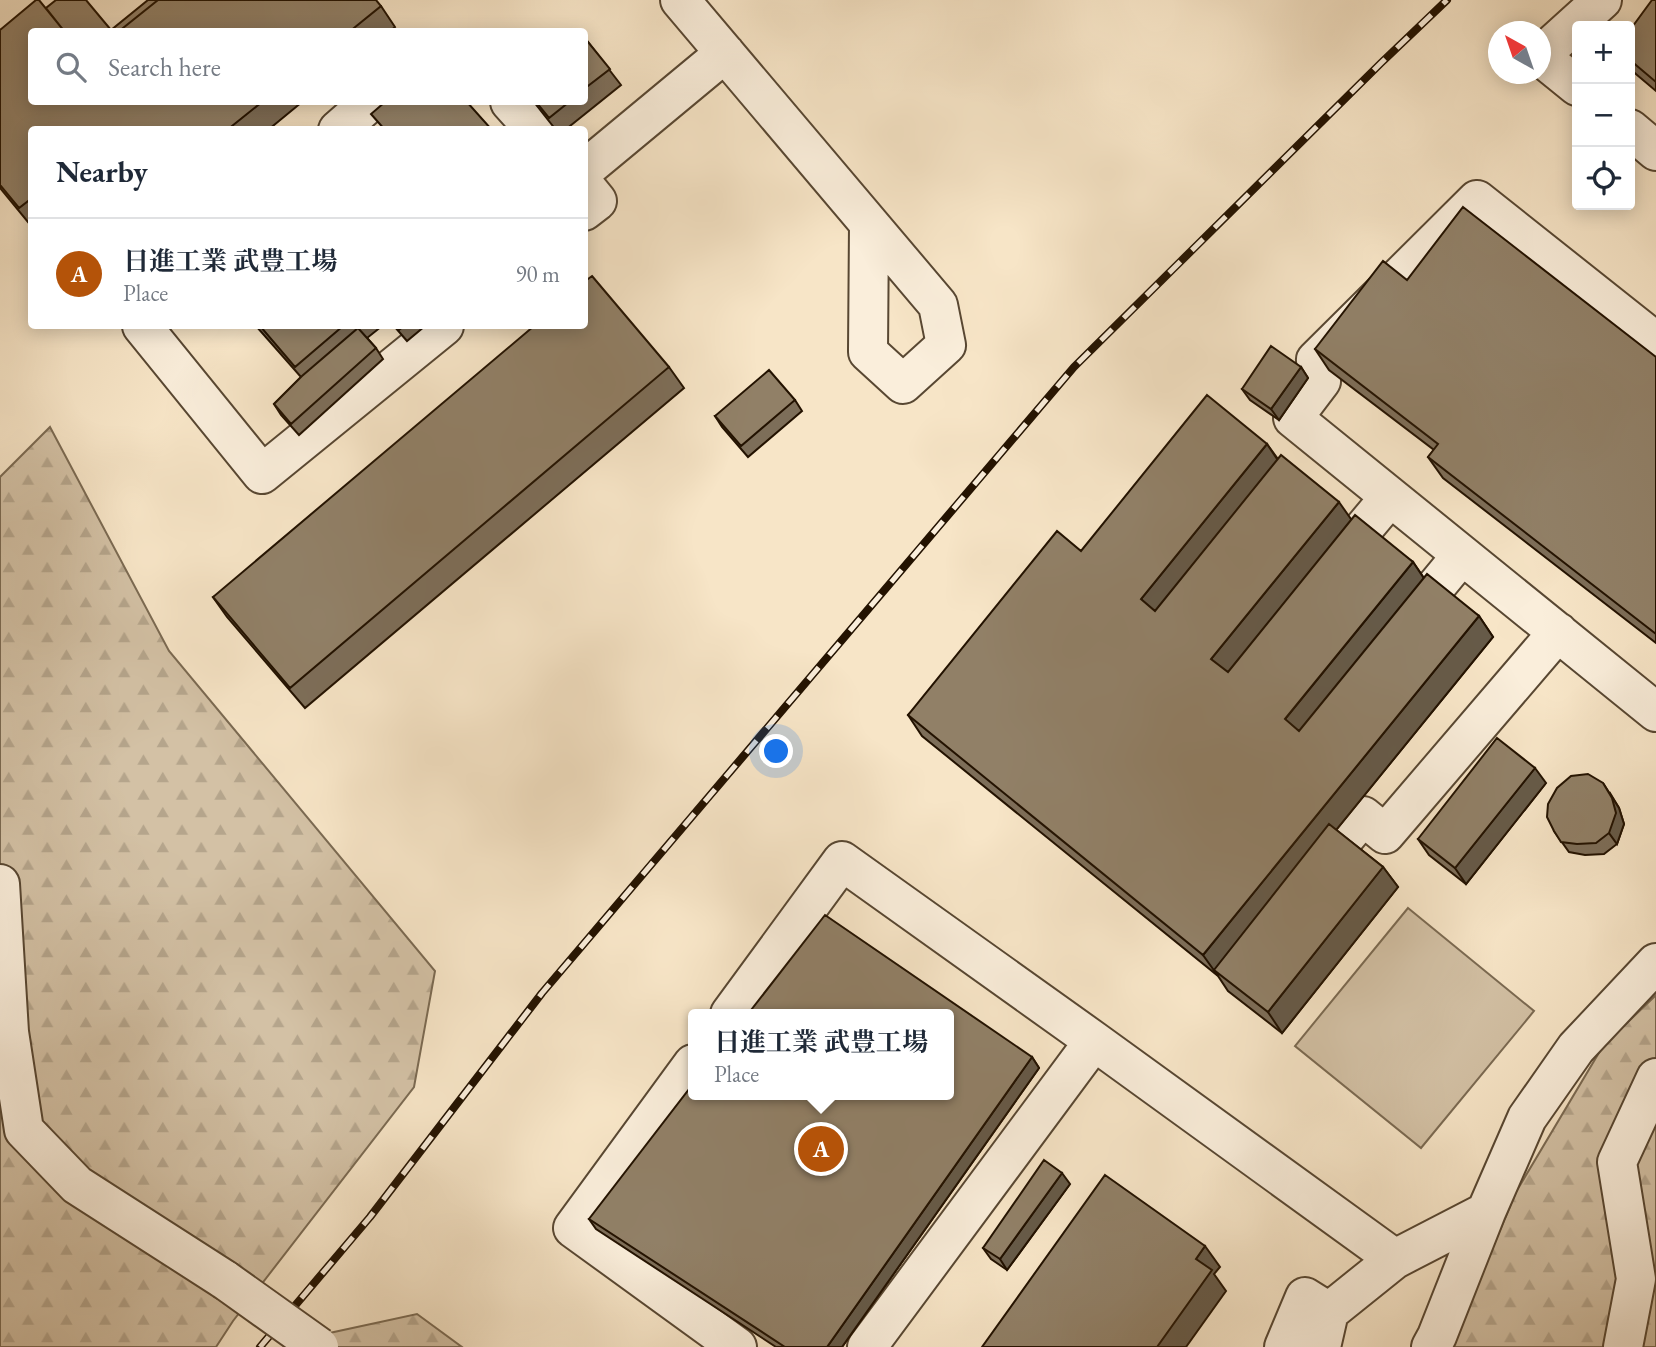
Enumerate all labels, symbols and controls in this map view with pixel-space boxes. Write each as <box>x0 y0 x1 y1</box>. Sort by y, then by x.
north arrow <box>1488 21 1551 84</box>
map controls <box>1572 21 1635 210</box>
button: + <box>1572 21 1635 84</box>
search box <box>28 28 588 105</box>
icon: search <box>52 48 90 86</box>
text: Search here <box>108 50 221 84</box>
button: − <box>1572 84 1635 147</box>
button: locate <box>1572 147 1635 210</box>
text: Nearby <box>56 152 148 191</box>
text: 日進工業 武豊工場 <box>123 244 337 278</box>
text: A <box>71 259 87 289</box>
text: 90 m <box>515 259 560 289</box>
text: Place <box>123 278 168 308</box>
your location <box>759 734 793 768</box>
popup <box>688 1009 954 1100</box>
text: 日進工業 武豊工場 <box>714 1025 928 1059</box>
text: Place <box>714 1059 759 1089</box>
pin: A <box>798 1123 844 1175</box>

